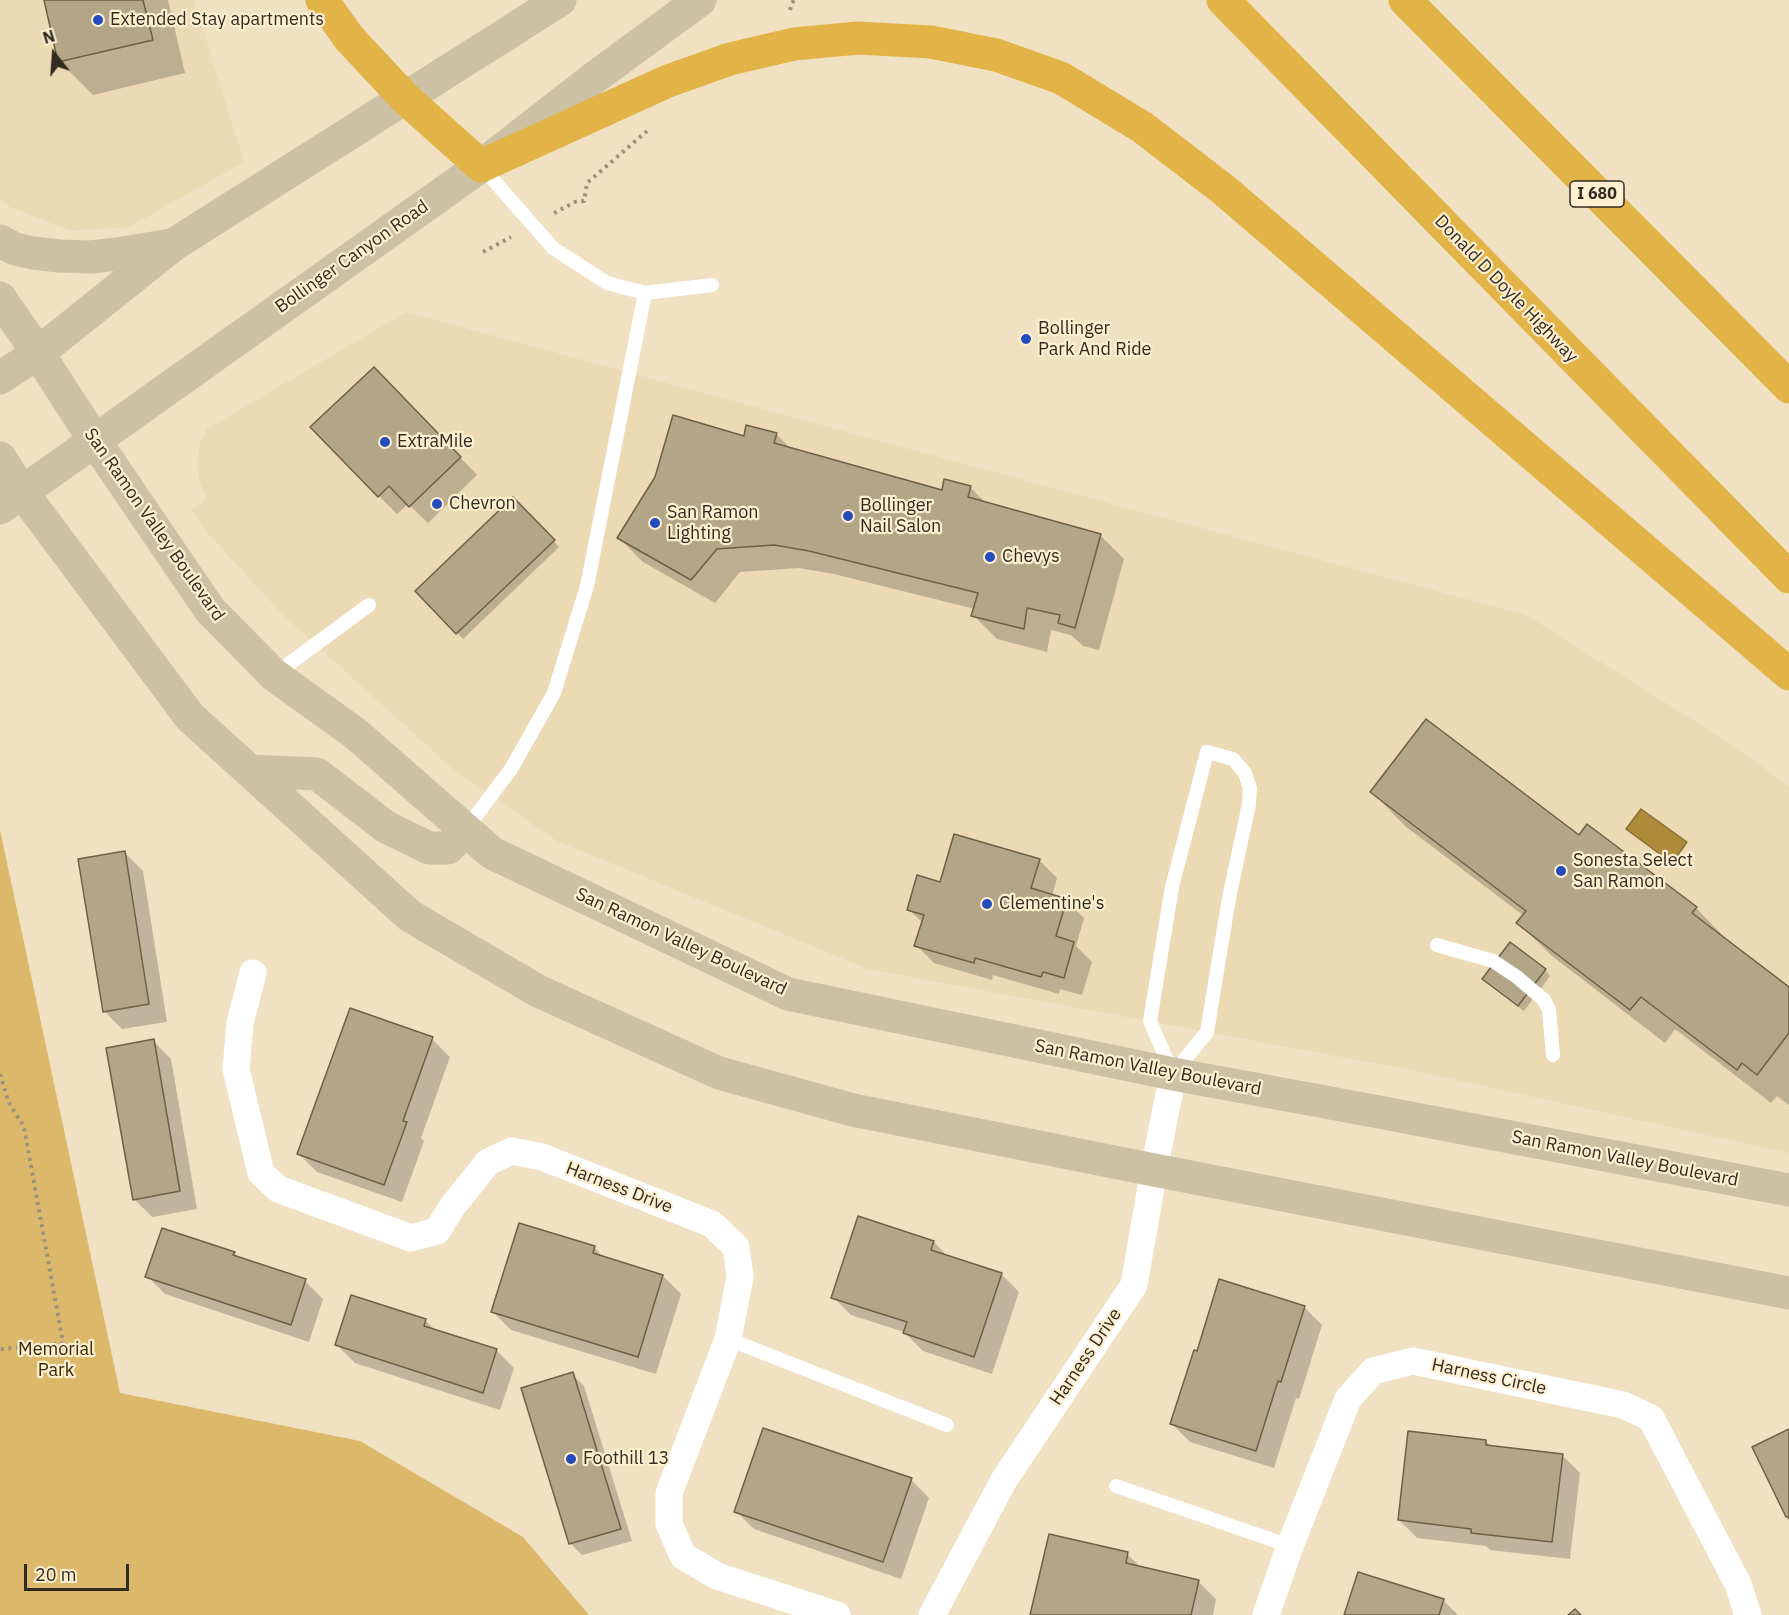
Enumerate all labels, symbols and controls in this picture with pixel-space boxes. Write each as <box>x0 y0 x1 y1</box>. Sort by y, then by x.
place label: Extended Stay apartments <box>110 9 324 31</box>
marker: Extended Stay apartments <box>91 13 105 27</box>
north arrow <box>24 24 84 84</box>
text: N <box>40 26 57 48</box>
road number: I 680 <box>1570 181 1624 207</box>
street label: Bollinger Canyon Road <box>271 196 433 318</box>
street label: Donald D Doyle Highway <box>1430 211 1582 367</box>
place label: Bollinger Park And Ride <box>1038 318 1151 360</box>
marker: Bollinger Park And Ride <box>1019 332 1033 346</box>
street label: San Ramon Valley Boulevard <box>79 424 229 626</box>
place label: ExtraMile <box>397 431 473 453</box>
marker: ExtraMile <box>378 435 392 449</box>
place label: Chevron <box>449 493 516 515</box>
place label: Bollinger Nail Salon <box>860 495 941 538</box>
marker: Chevron <box>430 497 444 511</box>
place label: San Ramon Lighting <box>667 502 759 544</box>
marker: Bollinger Nail Salon <box>841 509 855 523</box>
marker: San Ramon Lighting <box>648 516 662 530</box>
place label: Chevys <box>1002 546 1060 568</box>
marker: Chevys <box>983 550 997 564</box>
place label: Sonesta Select San Ramon <box>1573 850 1693 892</box>
marker: Sonesta Select San Ramon <box>1554 864 1568 878</box>
street label: San Ramon Valley Boulevard <box>572 884 790 1000</box>
place label: Clementine's <box>999 893 1104 915</box>
marker: Clementine's <box>980 897 994 911</box>
street label: San Ramon Valley Boulevard <box>1033 1035 1263 1101</box>
street label: San Ramon Valley Boulevard <box>1510 1126 1740 1192</box>
street label: Harness Drive <box>563 1158 675 1218</box>
street label: Harness Drive <box>1046 1304 1126 1410</box>
park label: Memorial Park <box>18 1339 94 1382</box>
street label: Harness Circle <box>1430 1354 1548 1400</box>
place label: Foothill 13 <box>583 1448 669 1470</box>
marker: Foothill 13 <box>564 1452 578 1466</box>
scale bar <box>27 1552 132 1590</box>
text: 20 m <box>35 1563 77 1586</box>

